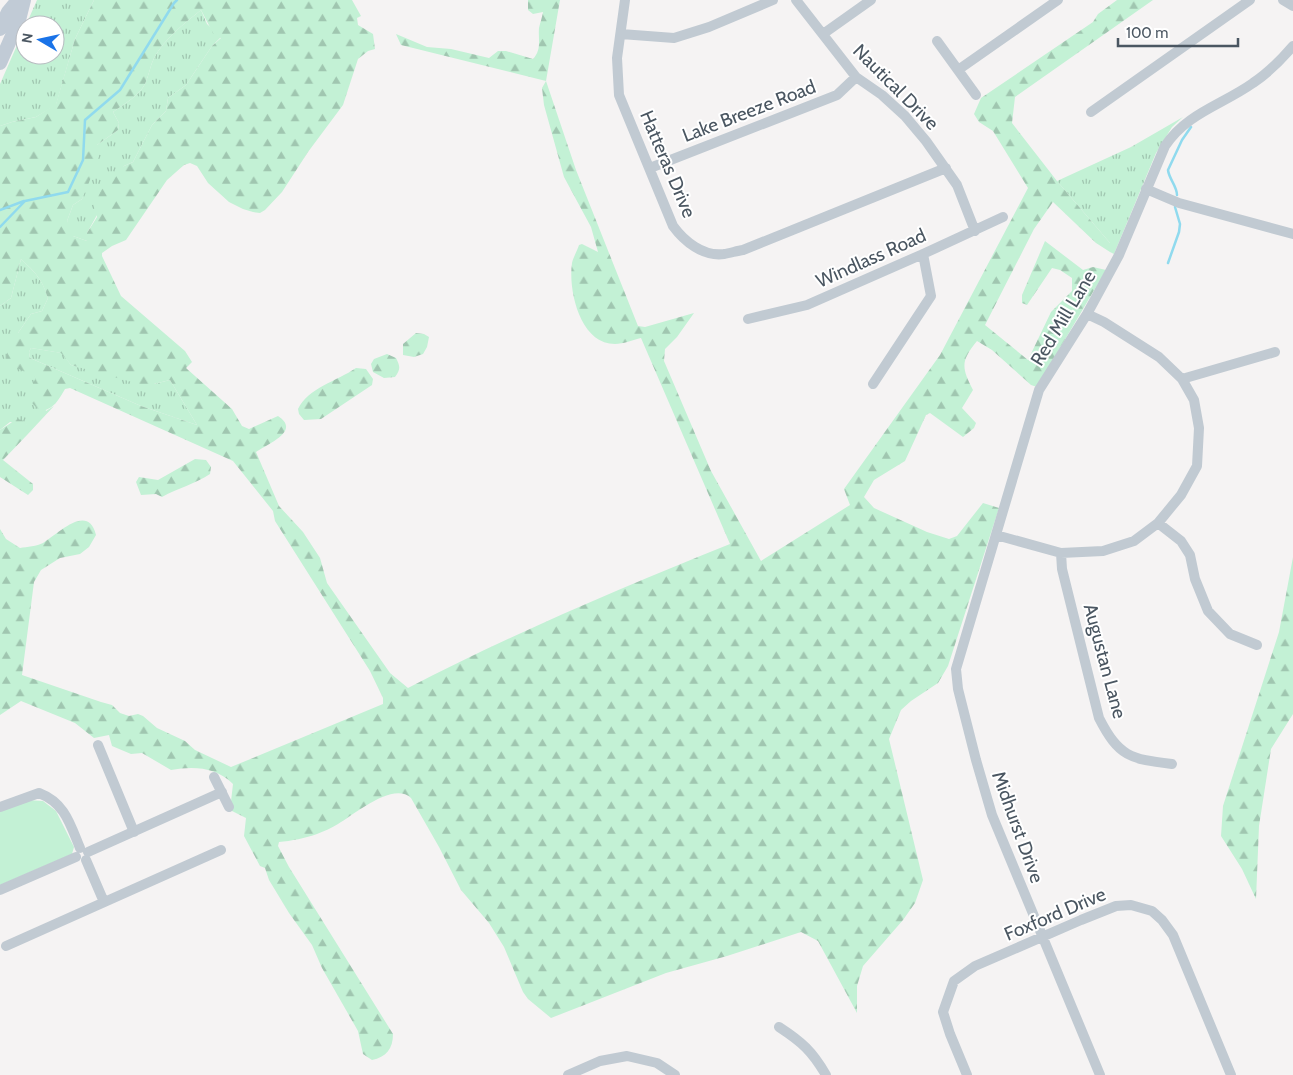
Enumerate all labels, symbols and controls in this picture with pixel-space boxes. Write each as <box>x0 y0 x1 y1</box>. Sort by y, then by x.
north arrow <box>15 15 65 65</box>
scale bar <box>1118 15 1238 47</box>
text: 100 m <box>1126 24 1168 42</box>
text: N <box>17 32 37 44</box>
street label: Nautical Drive <box>848 39 944 135</box>
street label: Lake Breeze Road <box>679 75 819 147</box>
street label: Hatteras Drive <box>635 107 701 221</box>
street label: Windlass Road <box>812 224 930 292</box>
street label: Red Mill Lane <box>1026 266 1101 370</box>
street label: Augustan Lane <box>1079 601 1131 721</box>
street label: Midhurst Drive <box>987 768 1049 886</box>
street label: Foxford Drive <box>1001 882 1109 946</box>

